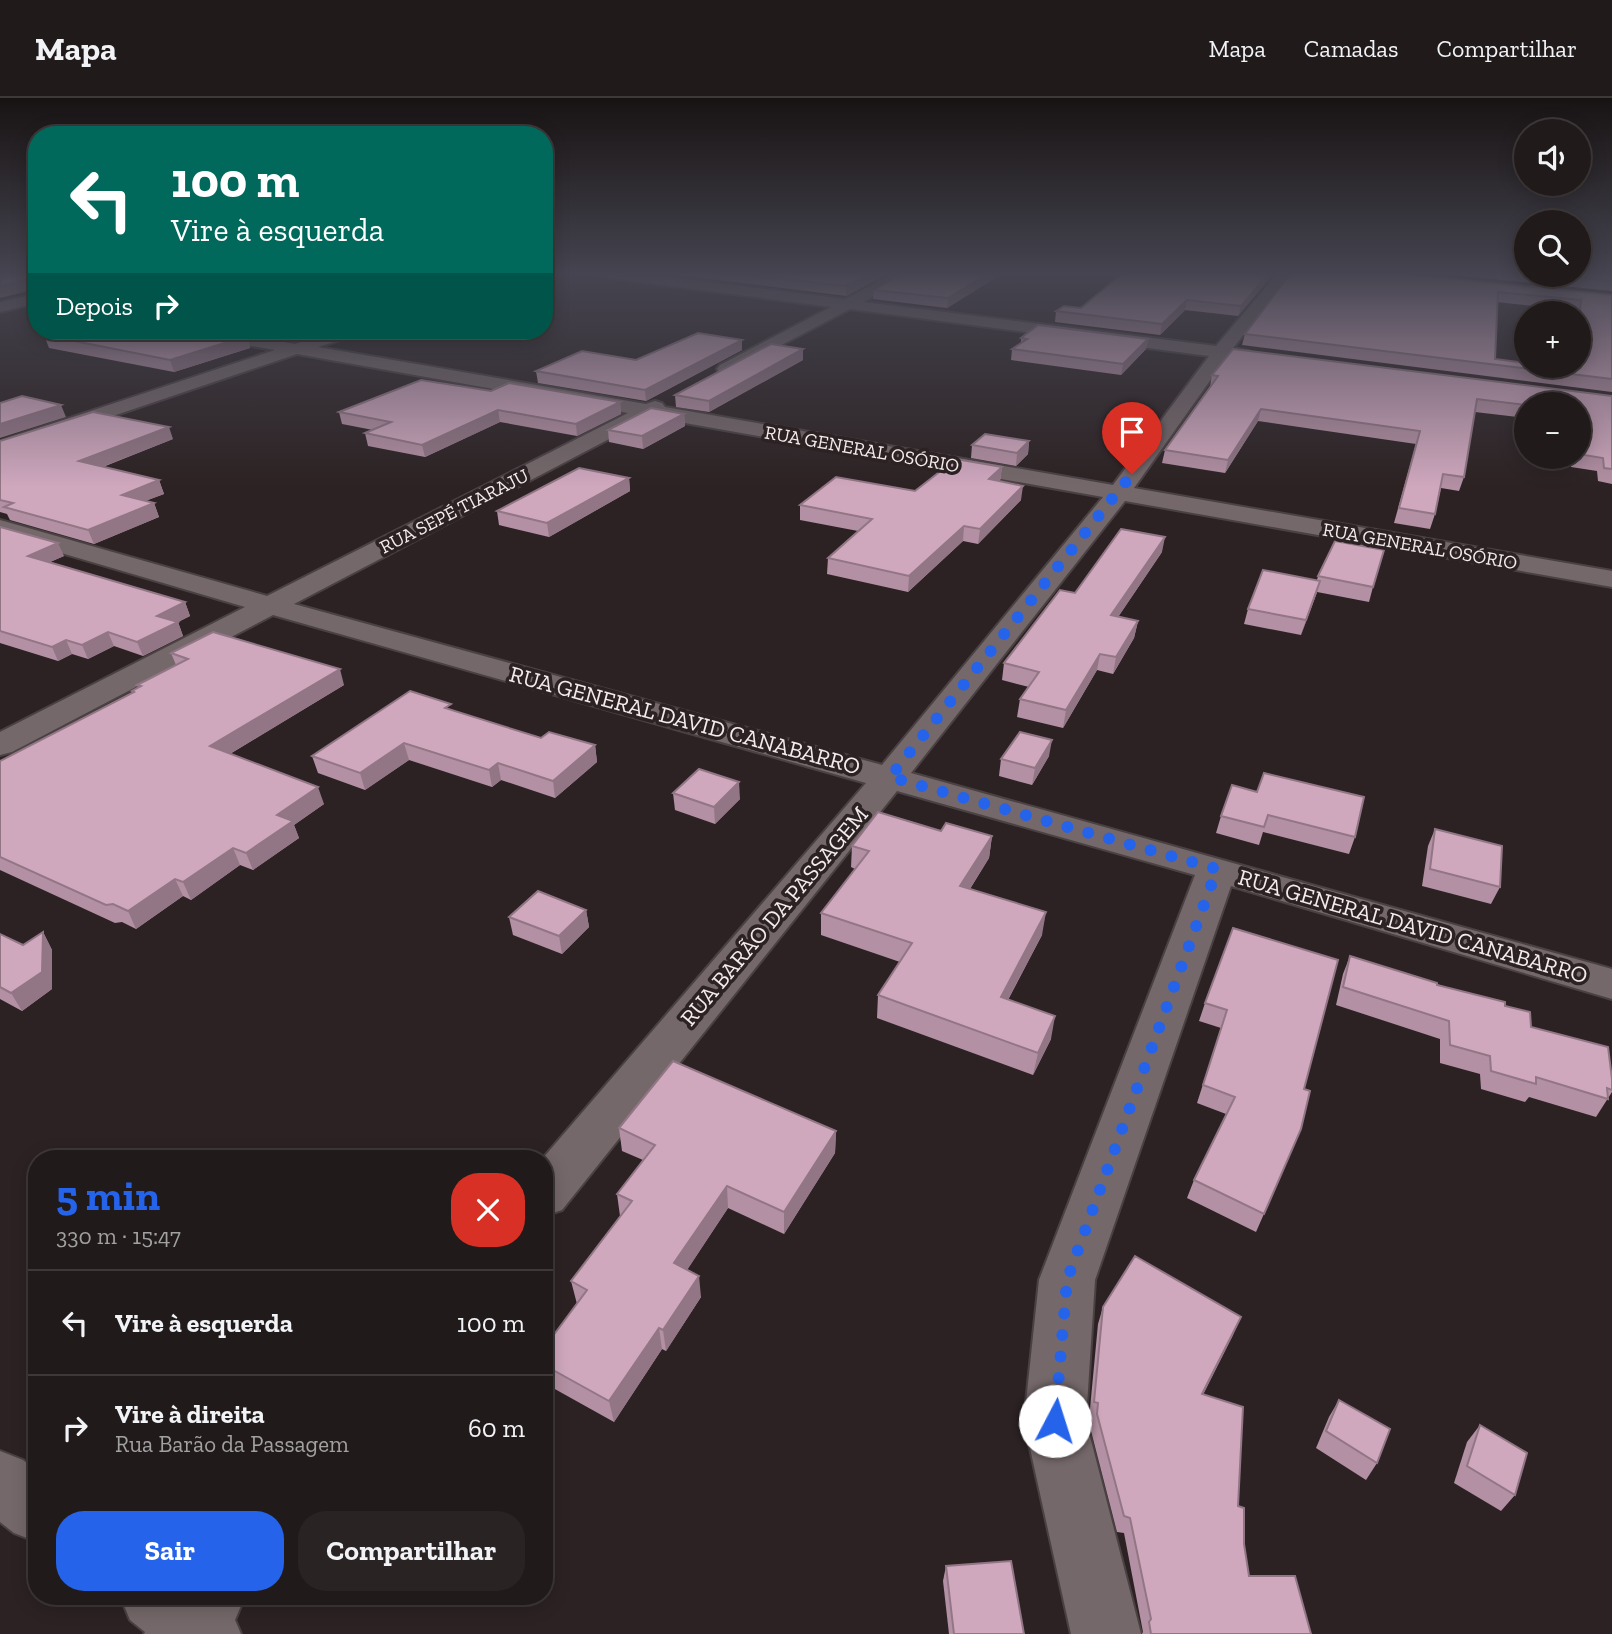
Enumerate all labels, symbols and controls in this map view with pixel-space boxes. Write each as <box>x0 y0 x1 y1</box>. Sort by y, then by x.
text: Mapa <box>35 29 117 68</box>
text: Mapa <box>1208 34 1266 63</box>
text: Camadas <box>1304 34 1398 63</box>
text: Compartilhar <box>1436 34 1577 63</box>
map controls <box>1514 119 1591 469</box>
button: sound <box>1514 119 1591 196</box>
text: 100 m <box>171 151 299 210</box>
icon: left <box>56 154 147 245</box>
button: search <box>1514 210 1591 287</box>
text: Vire à esquerda <box>171 211 384 249</box>
icon: right <box>147 287 185 325</box>
text: Depois <box>56 290 133 322</box>
button: + <box>1514 301 1591 378</box>
button: − <box>1514 392 1591 469</box>
pin <box>1102 402 1162 474</box>
icon: arrive <box>1113 413 1151 451</box>
street label: RUA GENERAL OSÓRIO <box>763 421 961 477</box>
street label: RUA SEPÉ TIARAJU <box>376 464 532 558</box>
street label: RUA GENERAL OSÓRIO <box>1321 518 1519 574</box>
street label: RUA GENERAL DAVID CANABARRO <box>506 660 864 780</box>
street label: RUA BARÃO DA PASSAGEM <box>674 801 874 1031</box>
street label: RUA GENERAL DAVID CANABARRO <box>1235 863 1591 989</box>
text: 5 min <box>56 1170 160 1221</box>
button: close <box>451 1173 525 1247</box>
text: 330 m · 15:47 <box>56 1222 181 1250</box>
icon: left <box>56 1304 94 1342</box>
text: Vire à esquerda <box>115 1307 293 1339</box>
text: 100 m <box>457 1307 525 1339</box>
position arrow <box>1018 1384 1092 1458</box>
text: Vire à direita <box>115 1398 265 1430</box>
icon: right <box>56 1409 94 1447</box>
text: 60 m <box>468 1412 525 1444</box>
text: Rua Barão da Passagem <box>115 1430 349 1458</box>
button: Sair <box>56 1511 284 1591</box>
button: Compartilhar <box>298 1511 525 1591</box>

